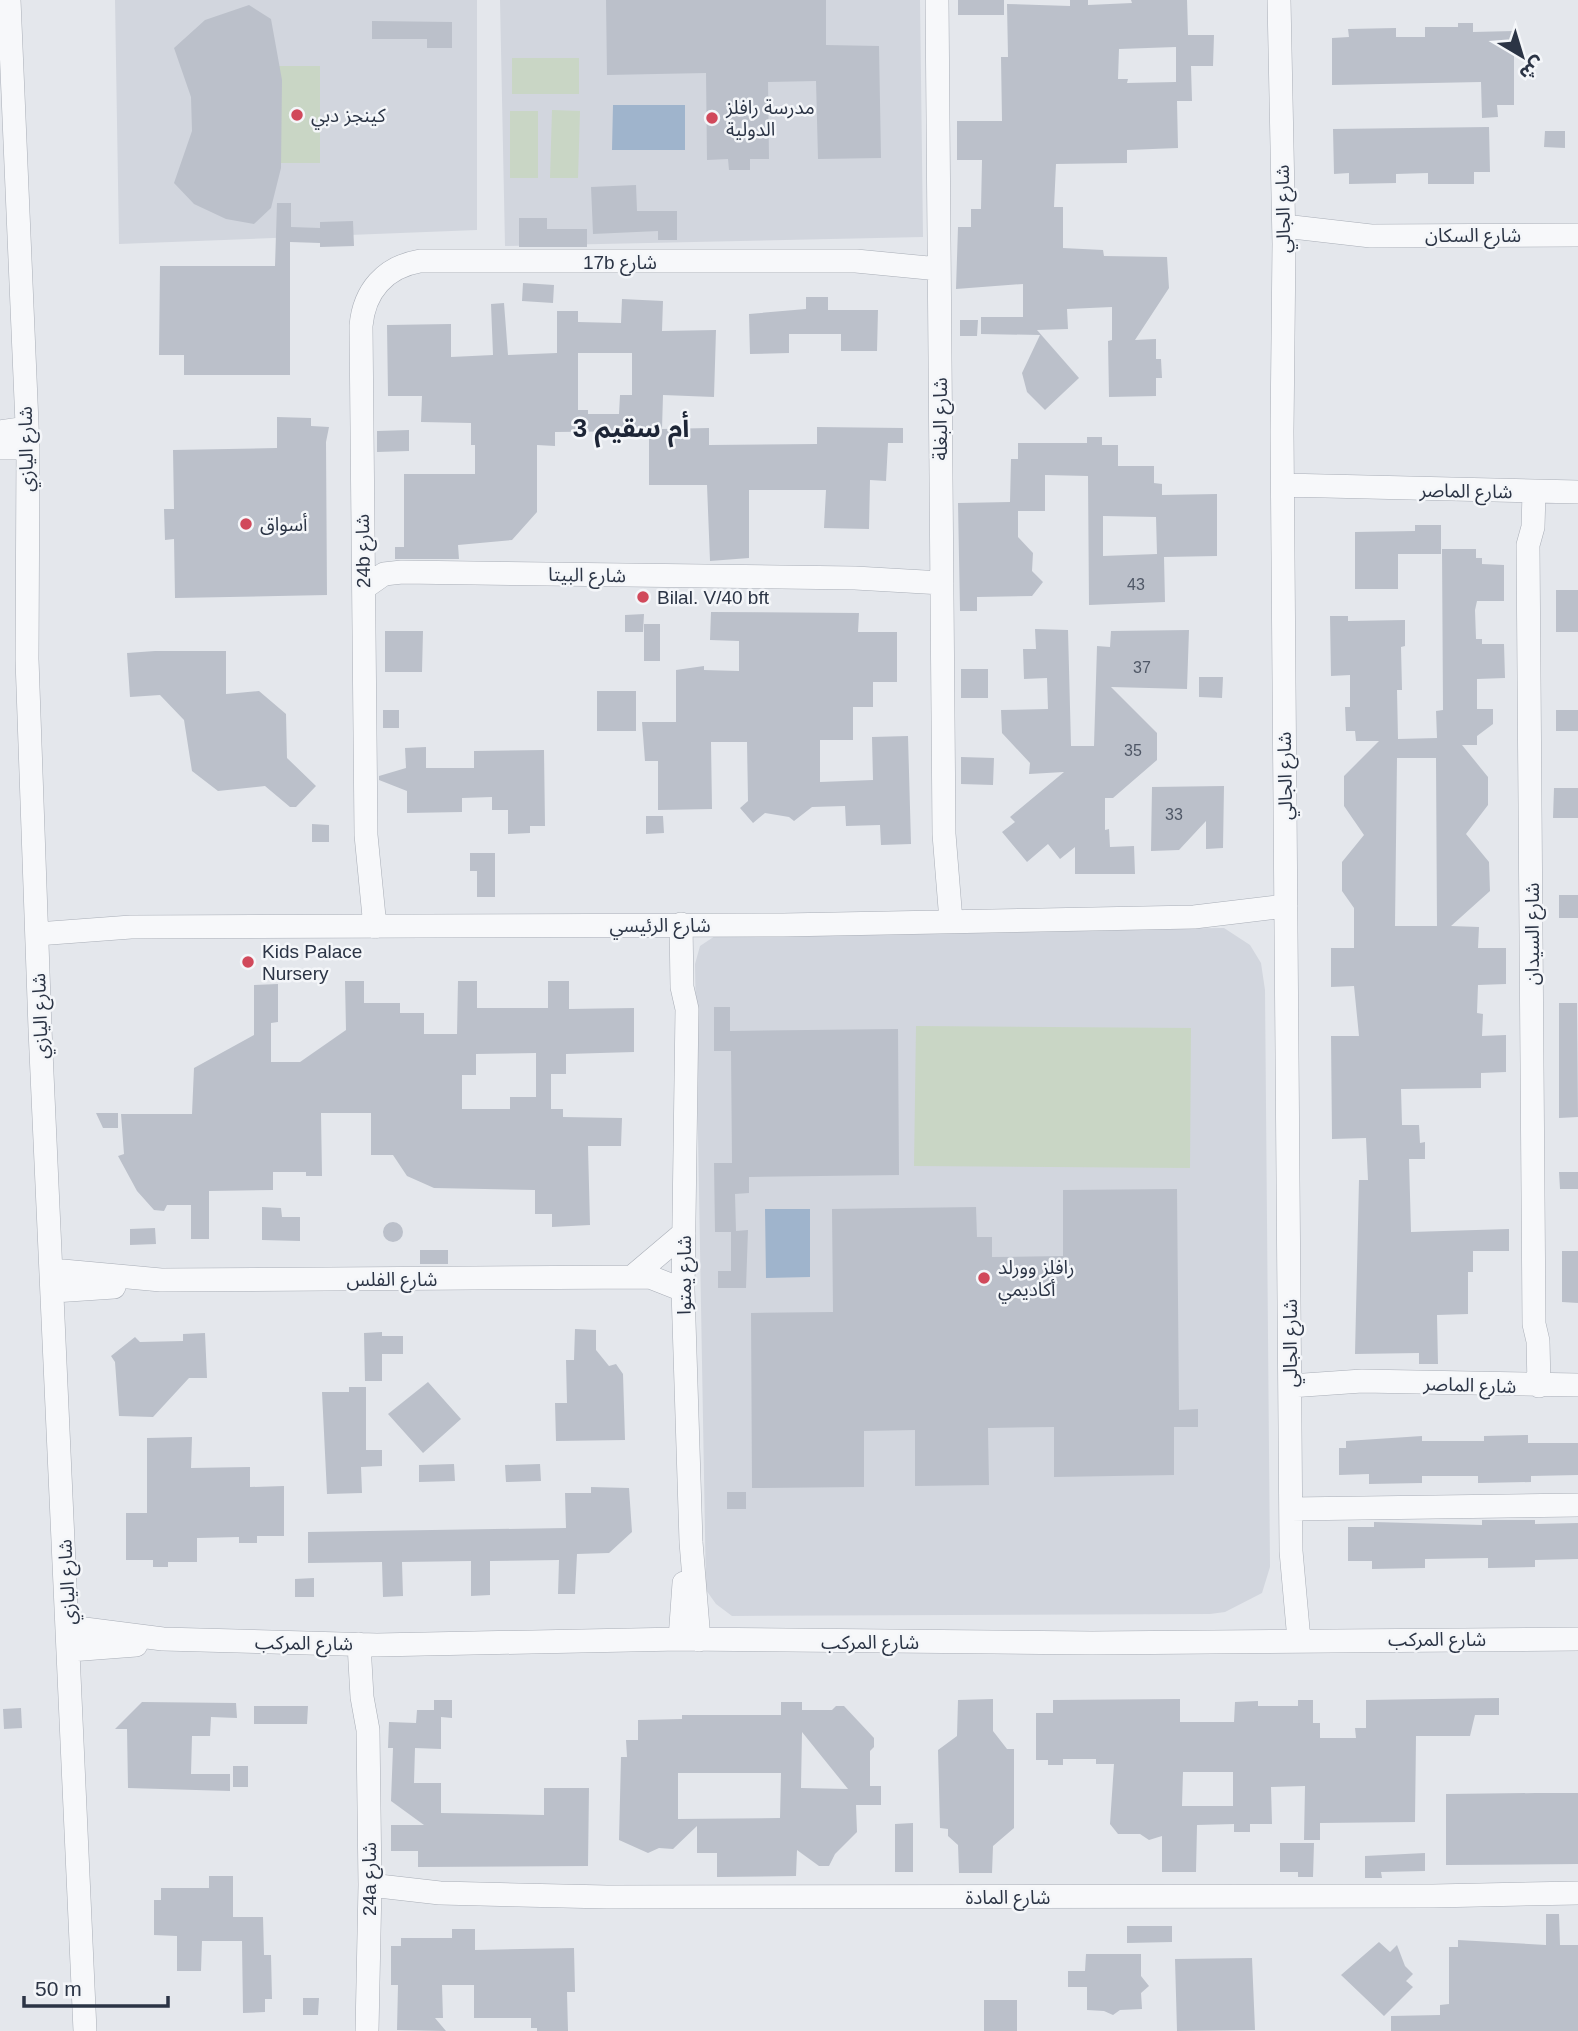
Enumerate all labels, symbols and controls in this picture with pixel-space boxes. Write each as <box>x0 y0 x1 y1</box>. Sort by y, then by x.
north arrow <box>1487 21 1557 91</box>
text: ش <box>1515 53 1549 85</box>
place label: مدرسة رافلز الدولية <box>725 97 815 141</box>
place label: كينجز دبي <box>311 105 387 130</box>
marker: كينجز دبي <box>289 107 305 123</box>
marker: مدرسة رافلز الدولية <box>704 110 720 126</box>
street label: شارع الجالي <box>1272 165 1299 253</box>
street label: شارع السكان <box>1425 225 1521 249</box>
street label: 17b شارع <box>583 252 657 276</box>
street label: شارع البغلة <box>930 377 954 461</box>
street label: شارع اليازي <box>15 406 42 492</box>
district label: أم سقيم 3 <box>573 411 689 448</box>
street label: شارع الماصر <box>1418 480 1513 505</box>
place label: أسواق <box>260 513 308 536</box>
street label: 24b شارع <box>352 514 377 588</box>
marker: أسواق <box>238 516 254 532</box>
street label: شارع البيتا <box>548 564 626 589</box>
house number: 43 <box>1127 576 1145 593</box>
place label: Bilal. V/40 bft <box>657 587 770 608</box>
marker: Bilal. V/40 bft <box>635 589 651 605</box>
house number: 37 <box>1133 659 1151 676</box>
street label: شارع الجالي <box>1274 732 1301 820</box>
house number: 35 <box>1124 742 1142 759</box>
house number: 33 <box>1165 806 1183 823</box>
street label: شارع السيدان <box>1522 883 1546 985</box>
street label: شارع الرئيسي <box>609 915 711 940</box>
place label: Kids Palace Nursery <box>262 941 362 984</box>
marker: Kids Palace Nursery <box>240 954 256 970</box>
street label: شارع اليازي <box>28 973 56 1059</box>
street label: شارع يمتوا <box>674 1235 698 1315</box>
place label: رافلز وورلد أكاديمي <box>998 1257 1075 1304</box>
street label: شارع الفلس <box>347 1269 438 1293</box>
marker: رافلز وورلد أكاديمي <box>976 1270 992 1286</box>
street label: شارع الجالي <box>1280 1299 1305 1387</box>
street label: شارع الماصر <box>1422 1373 1517 1400</box>
street label: شارع اليازي <box>54 1538 84 1625</box>
street label: شارع المركب <box>1388 1629 1486 1653</box>
street label: شارع المركب <box>255 1632 353 1657</box>
street label: شارع المركب <box>821 1632 919 1656</box>
street label: 24a شارع <box>359 1842 383 1916</box>
street label: شارع المادة <box>965 1887 1051 1911</box>
scale bar <box>24 1965 168 2009</box>
text: 50 m <box>35 1977 82 2000</box>

